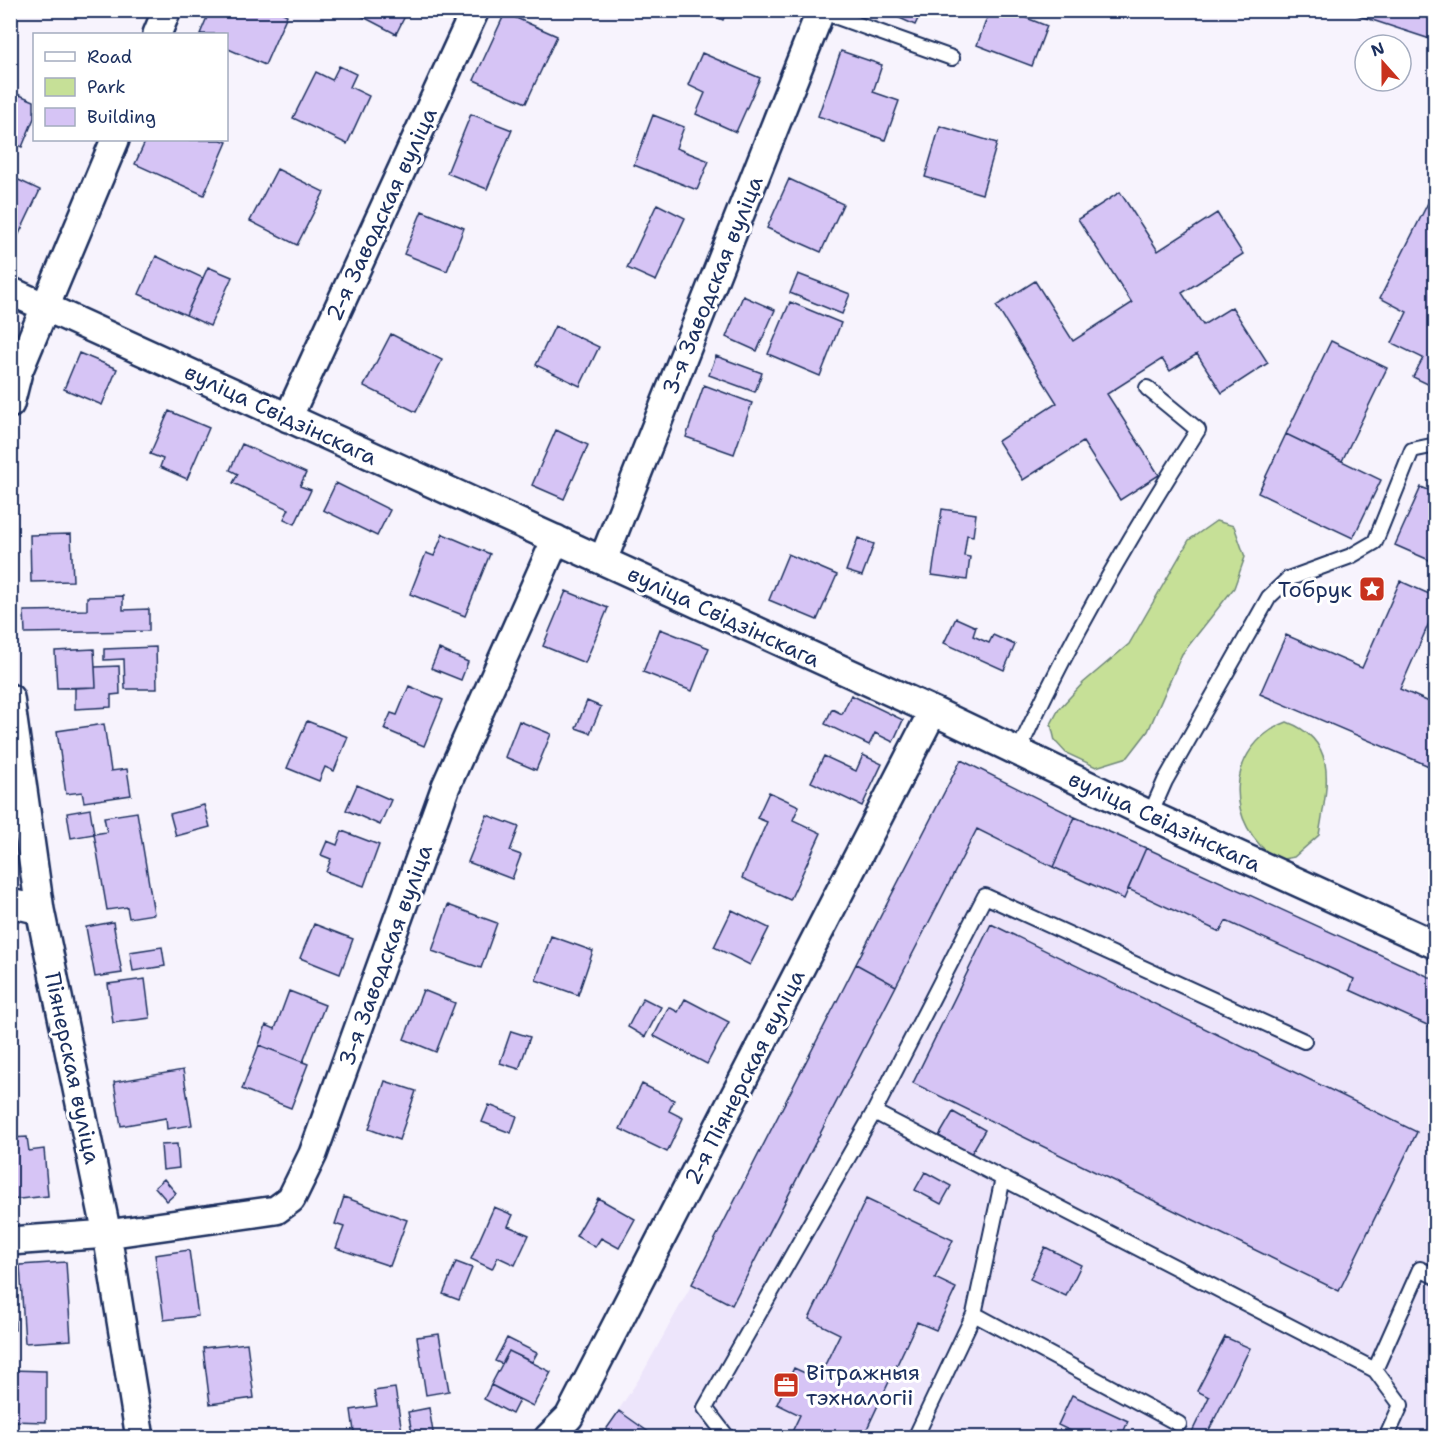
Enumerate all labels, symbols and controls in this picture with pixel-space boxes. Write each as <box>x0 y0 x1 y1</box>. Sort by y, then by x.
legend <box>33 33 228 141</box>
north arrow <box>1353 33 1413 93</box>
text: N <box>1368 37 1387 62</box>
text: Road <box>87 45 132 69</box>
text: Park <box>87 75 126 99</box>
street label: 2-я Заводская вуліца <box>319 103 444 326</box>
text: Building <box>87 105 156 129</box>
street label: 3-я Заводская вуліца <box>655 171 770 399</box>
street label: вуліца Свідзінскага <box>180 357 382 472</box>
street label: вуліца Свідзінскага <box>623 559 825 674</box>
place icon: Тобрук <box>1357 574 1387 604</box>
place label: Тобрук <box>1278 575 1352 604</box>
street label: вуліца Свідзінскага <box>1064 764 1266 879</box>
street label: 3-я Заводская вуліца <box>332 840 439 1070</box>
street label: 2-я Піянерская вуліца <box>678 964 812 1190</box>
street label: Піянерская вуліца <box>38 970 107 1167</box>
place label: Вітражныя тэхналогіі <box>806 1358 920 1412</box>
office icon: Вітражныя тэхналогіі <box>771 1370 801 1400</box>

